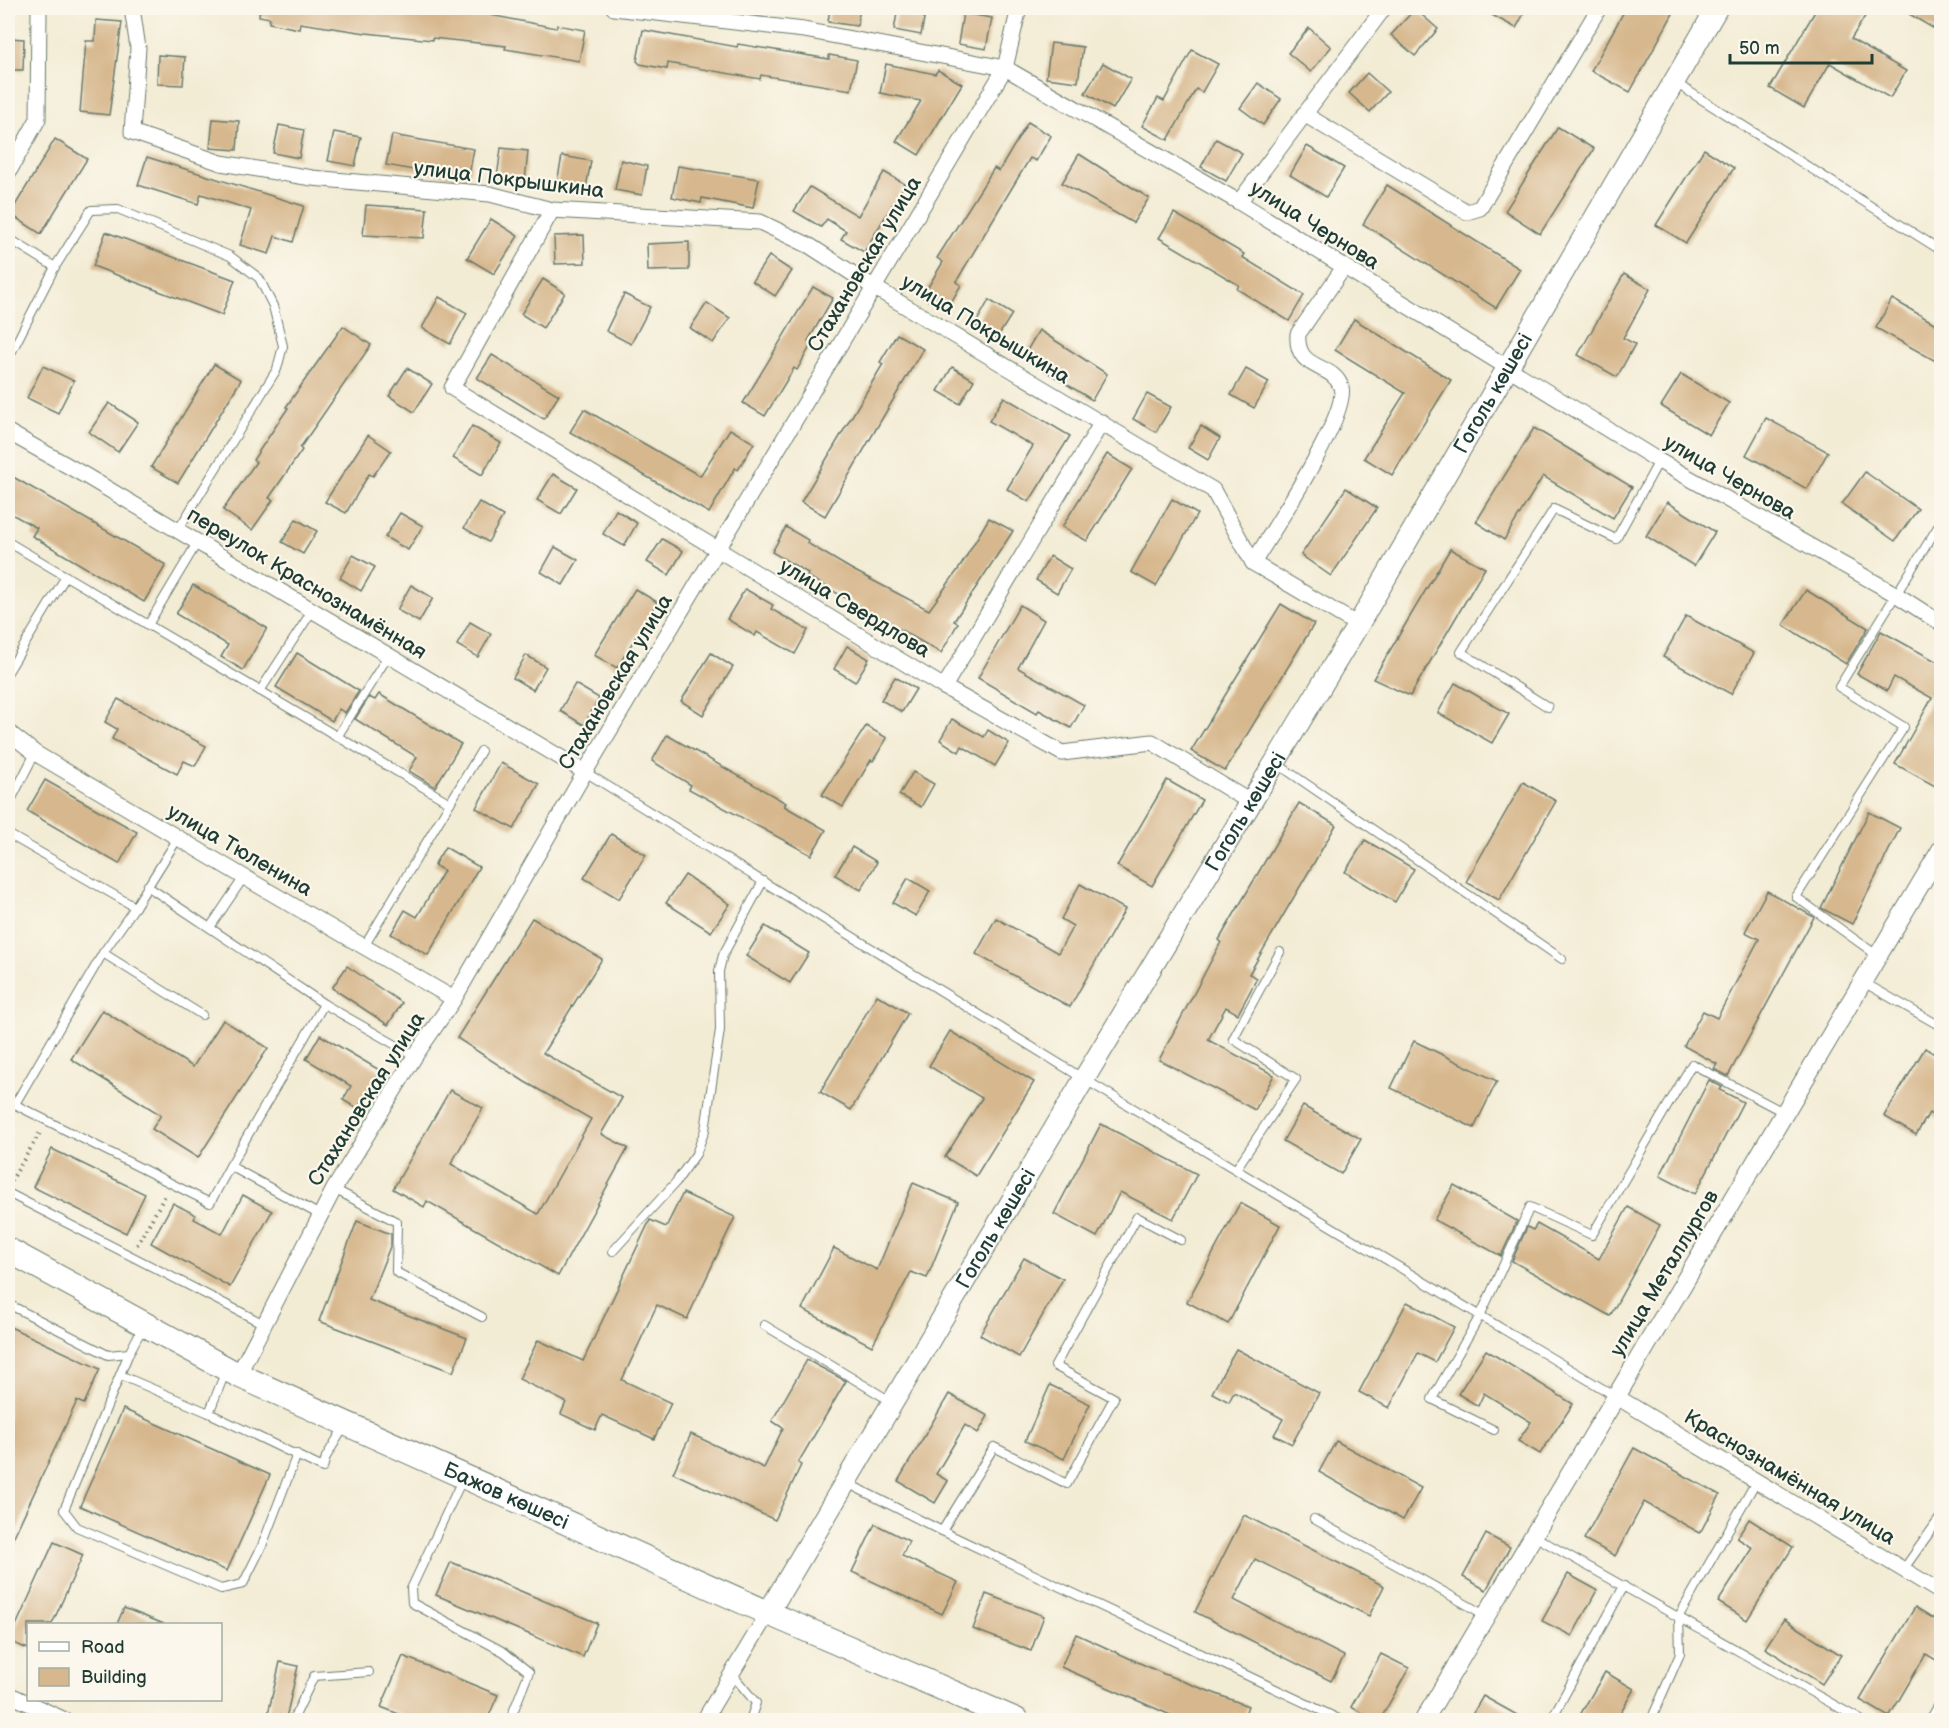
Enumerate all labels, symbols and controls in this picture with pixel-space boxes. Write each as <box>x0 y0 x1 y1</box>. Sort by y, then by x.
scale bar <box>1730 27 1872 65</box>
text: 50 m <box>1739 38 1780 59</box>
street label: улица Покрышкина <box>412 155 606 204</box>
street label: Стахановская улица <box>802 171 927 357</box>
street label: улица Чернова <box>1246 176 1384 275</box>
street label: улица Покрышкина <box>897 269 1075 390</box>
street label: Гоголь көшесі <box>1449 329 1538 458</box>
street label: улица Чернова <box>1660 430 1800 525</box>
street label: переулок Краснознамённая <box>182 502 431 665</box>
street label: улица Свердлова <box>775 554 935 663</box>
street label: Стахановская улица <box>553 589 678 775</box>
street label: Гоголь көшесі <box>1200 747 1291 876</box>
street label: улица Тюленина <box>163 799 317 902</box>
street label: Стахановская улица <box>303 1007 430 1191</box>
street label: Гоголь көшесі <box>951 1164 1041 1293</box>
street label: улица Металлургов <box>1605 1185 1724 1361</box>
street label: Краснознамённая улица <box>1680 1404 1900 1551</box>
street label: Бажов көшесі <box>440 1457 573 1535</box>
legend <box>27 1623 222 1701</box>
text: Road <box>81 1637 125 1658</box>
text: Building <box>81 1667 147 1688</box>

